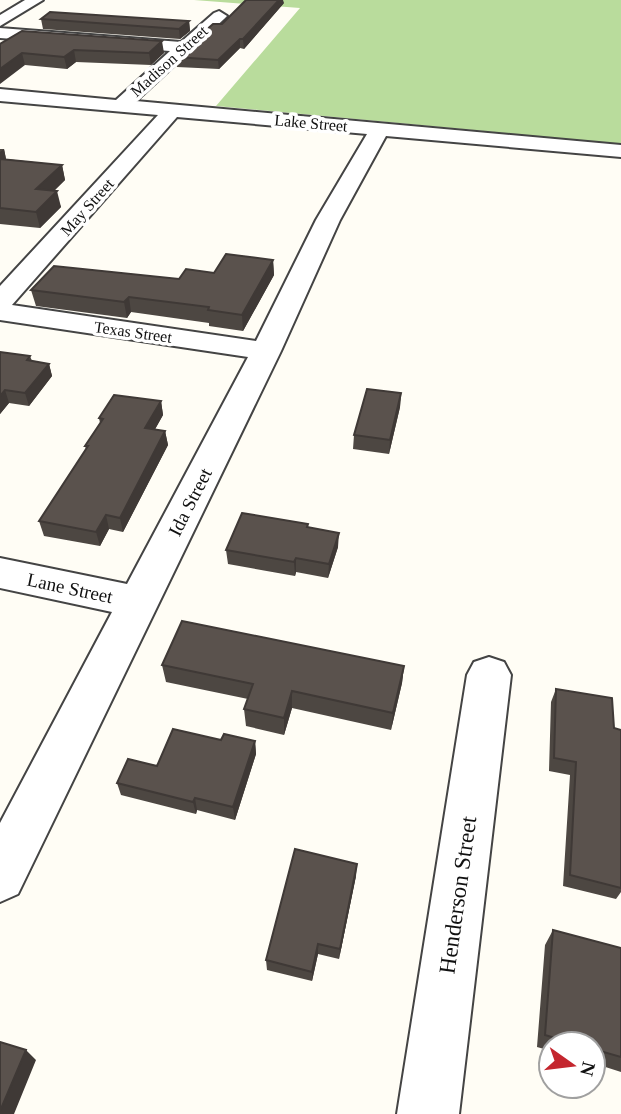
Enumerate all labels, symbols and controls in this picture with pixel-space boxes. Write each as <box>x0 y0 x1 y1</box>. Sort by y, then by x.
street label: Madison Street <box>127 22 211 100</box>
street label: Lake Street <box>274 111 349 135</box>
street label: May Street <box>57 175 118 240</box>
street label: Texas Street <box>93 318 174 346</box>
street label: Ida Street <box>164 464 216 539</box>
street label: Lane Street <box>25 569 115 607</box>
street label: Henderson Street <box>435 814 482 975</box>
north arrow <box>537 1030 607 1100</box>
text: N <box>576 1060 600 1078</box>

